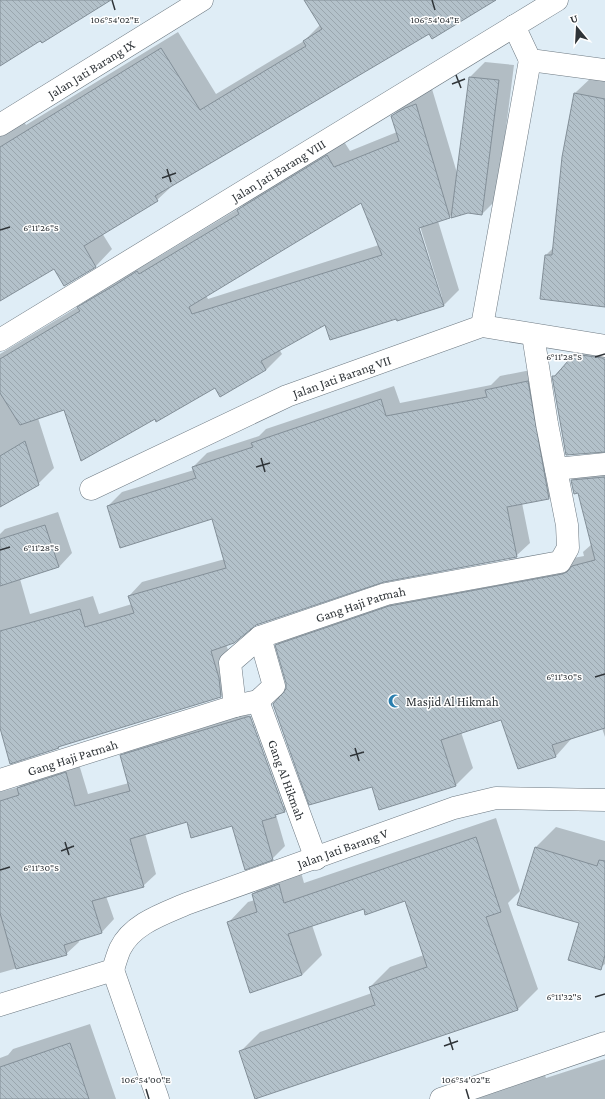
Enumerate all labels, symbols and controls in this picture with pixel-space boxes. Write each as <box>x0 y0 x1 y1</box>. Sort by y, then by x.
north arrow <box>557 8 597 48</box>
text: U <box>568 11 580 25</box>
text: 106°54'02"E <box>91 14 140 25</box>
text: 106°54'04"E <box>411 14 460 25</box>
street label: Jalan Jati Barang IX <box>44 36 138 102</box>
street label: Jalan Jati Barang VIII <box>228 136 328 205</box>
text: 6°11'26"S <box>23 222 59 233</box>
text: 6°11'28"S <box>546 351 582 362</box>
street label: Jalan Jati Barang VII <box>290 352 393 402</box>
text: 6°11'28"S <box>23 542 59 553</box>
street label: Gang Haji Patmah <box>314 584 407 625</box>
text: 6°11'30"S <box>546 671 582 682</box>
mosque icon: Masjid Al Hikmah <box>387 693 403 709</box>
place label: Masjid Al Hikmah <box>406 694 499 710</box>
street label: Gang Haji Patmah <box>26 736 120 779</box>
street label: Gang Al Hikmah <box>265 738 308 822</box>
street label: Jalan Jati Barang V <box>294 825 391 872</box>
text: 6°11'30"S <box>23 862 59 873</box>
text: 6°11'32"S <box>547 991 582 1002</box>
text: 106°54'00"E <box>121 1074 171 1085</box>
text: 106°54'02"E <box>442 1074 491 1085</box>

